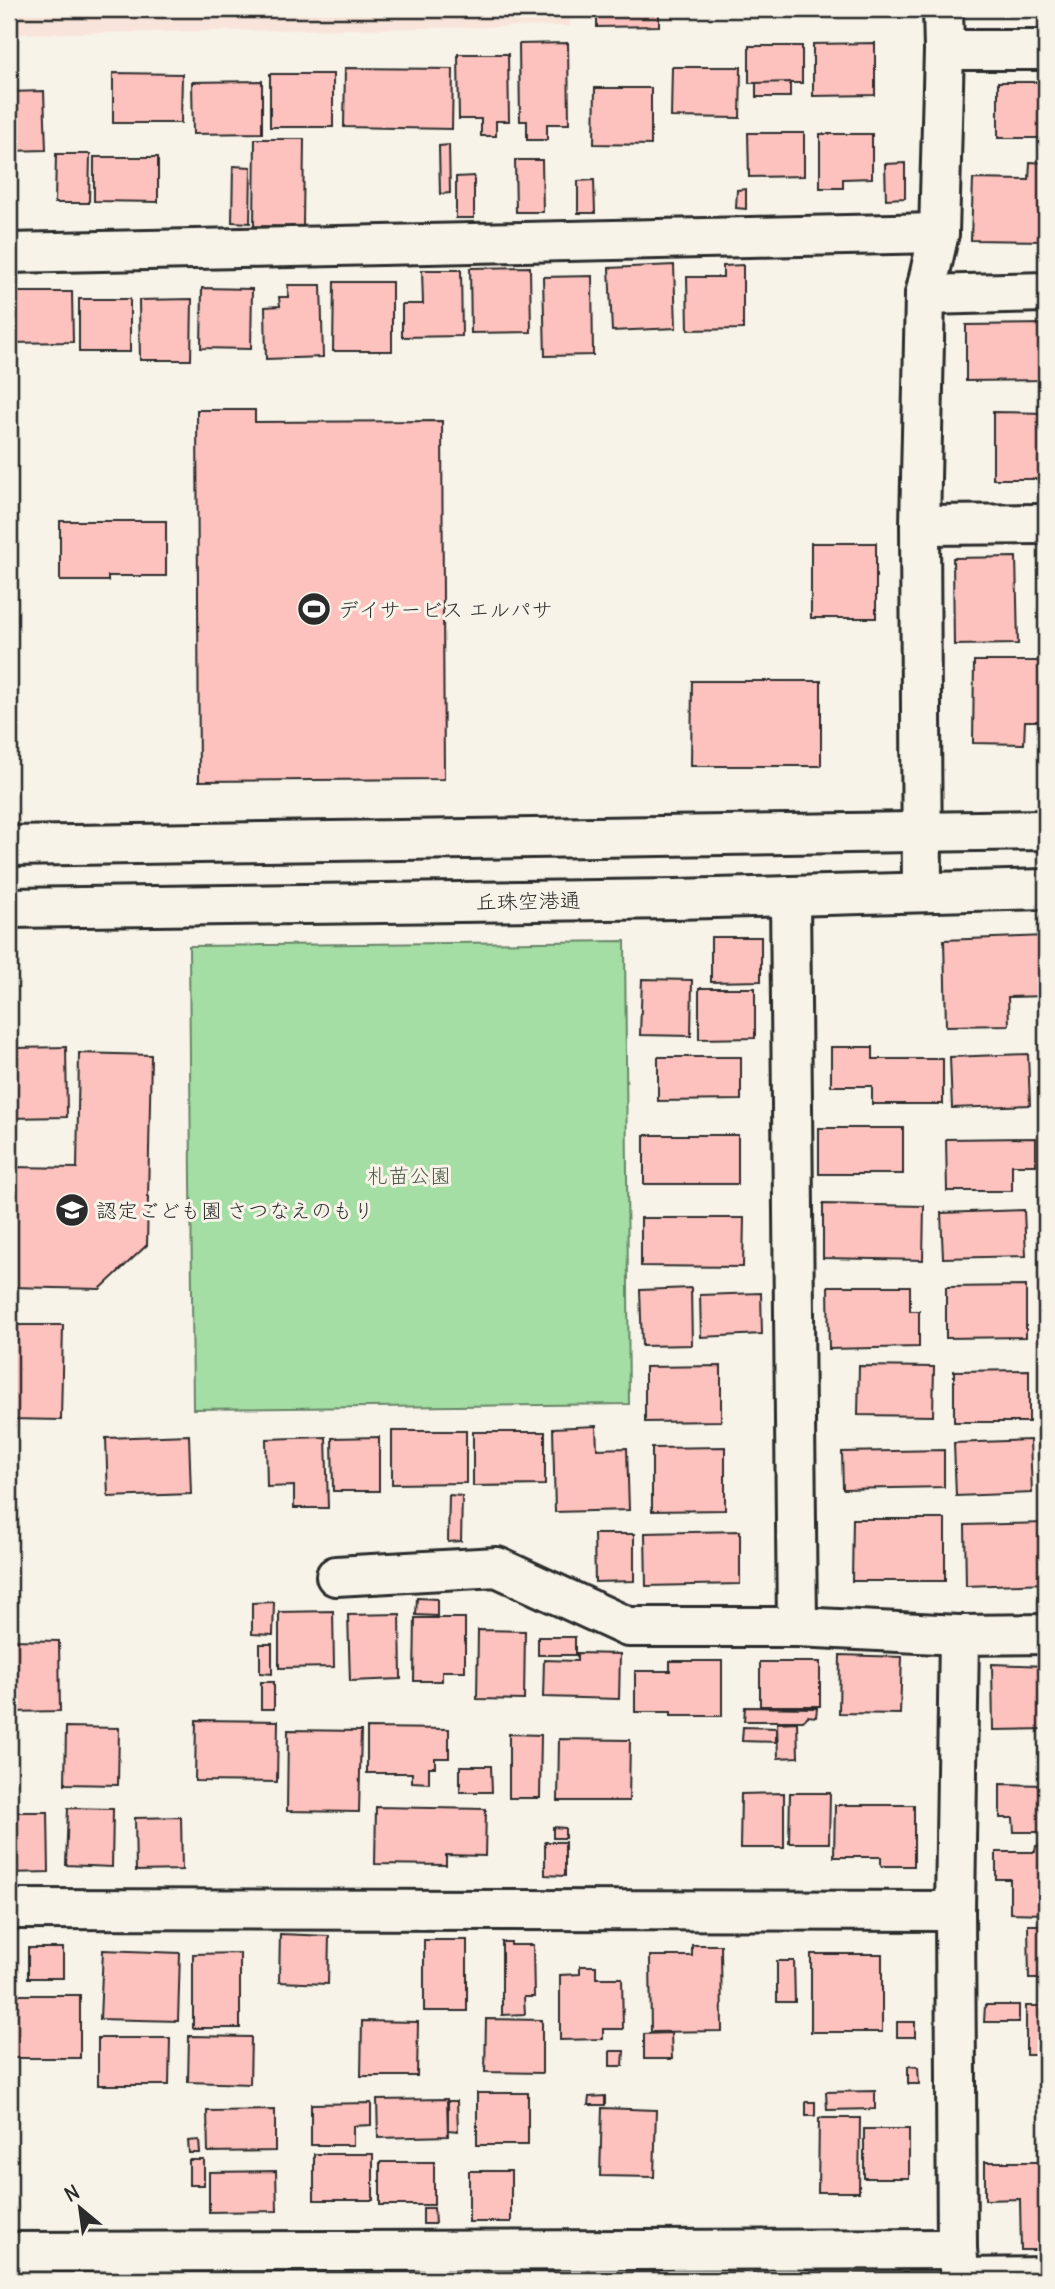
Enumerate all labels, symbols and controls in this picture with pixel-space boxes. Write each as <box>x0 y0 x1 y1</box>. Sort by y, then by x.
sports icon: デイサービス エルパサ <box>295 590 333 628</box>
place label: デイサービス エルパサ <box>338 596 552 623</box>
street label: 丘珠空港通 <box>475 887 581 915</box>
park label: 札苗公園 <box>367 1162 451 1189</box>
school or university icon: 認定ごども園 さつなえのもり <box>53 1191 91 1229</box>
place label: 認定ごども園 さつなえのもり <box>96 1197 374 1224</box>
north arrow <box>46 2174 116 2244</box>
text: N <box>60 2179 83 2207</box>

